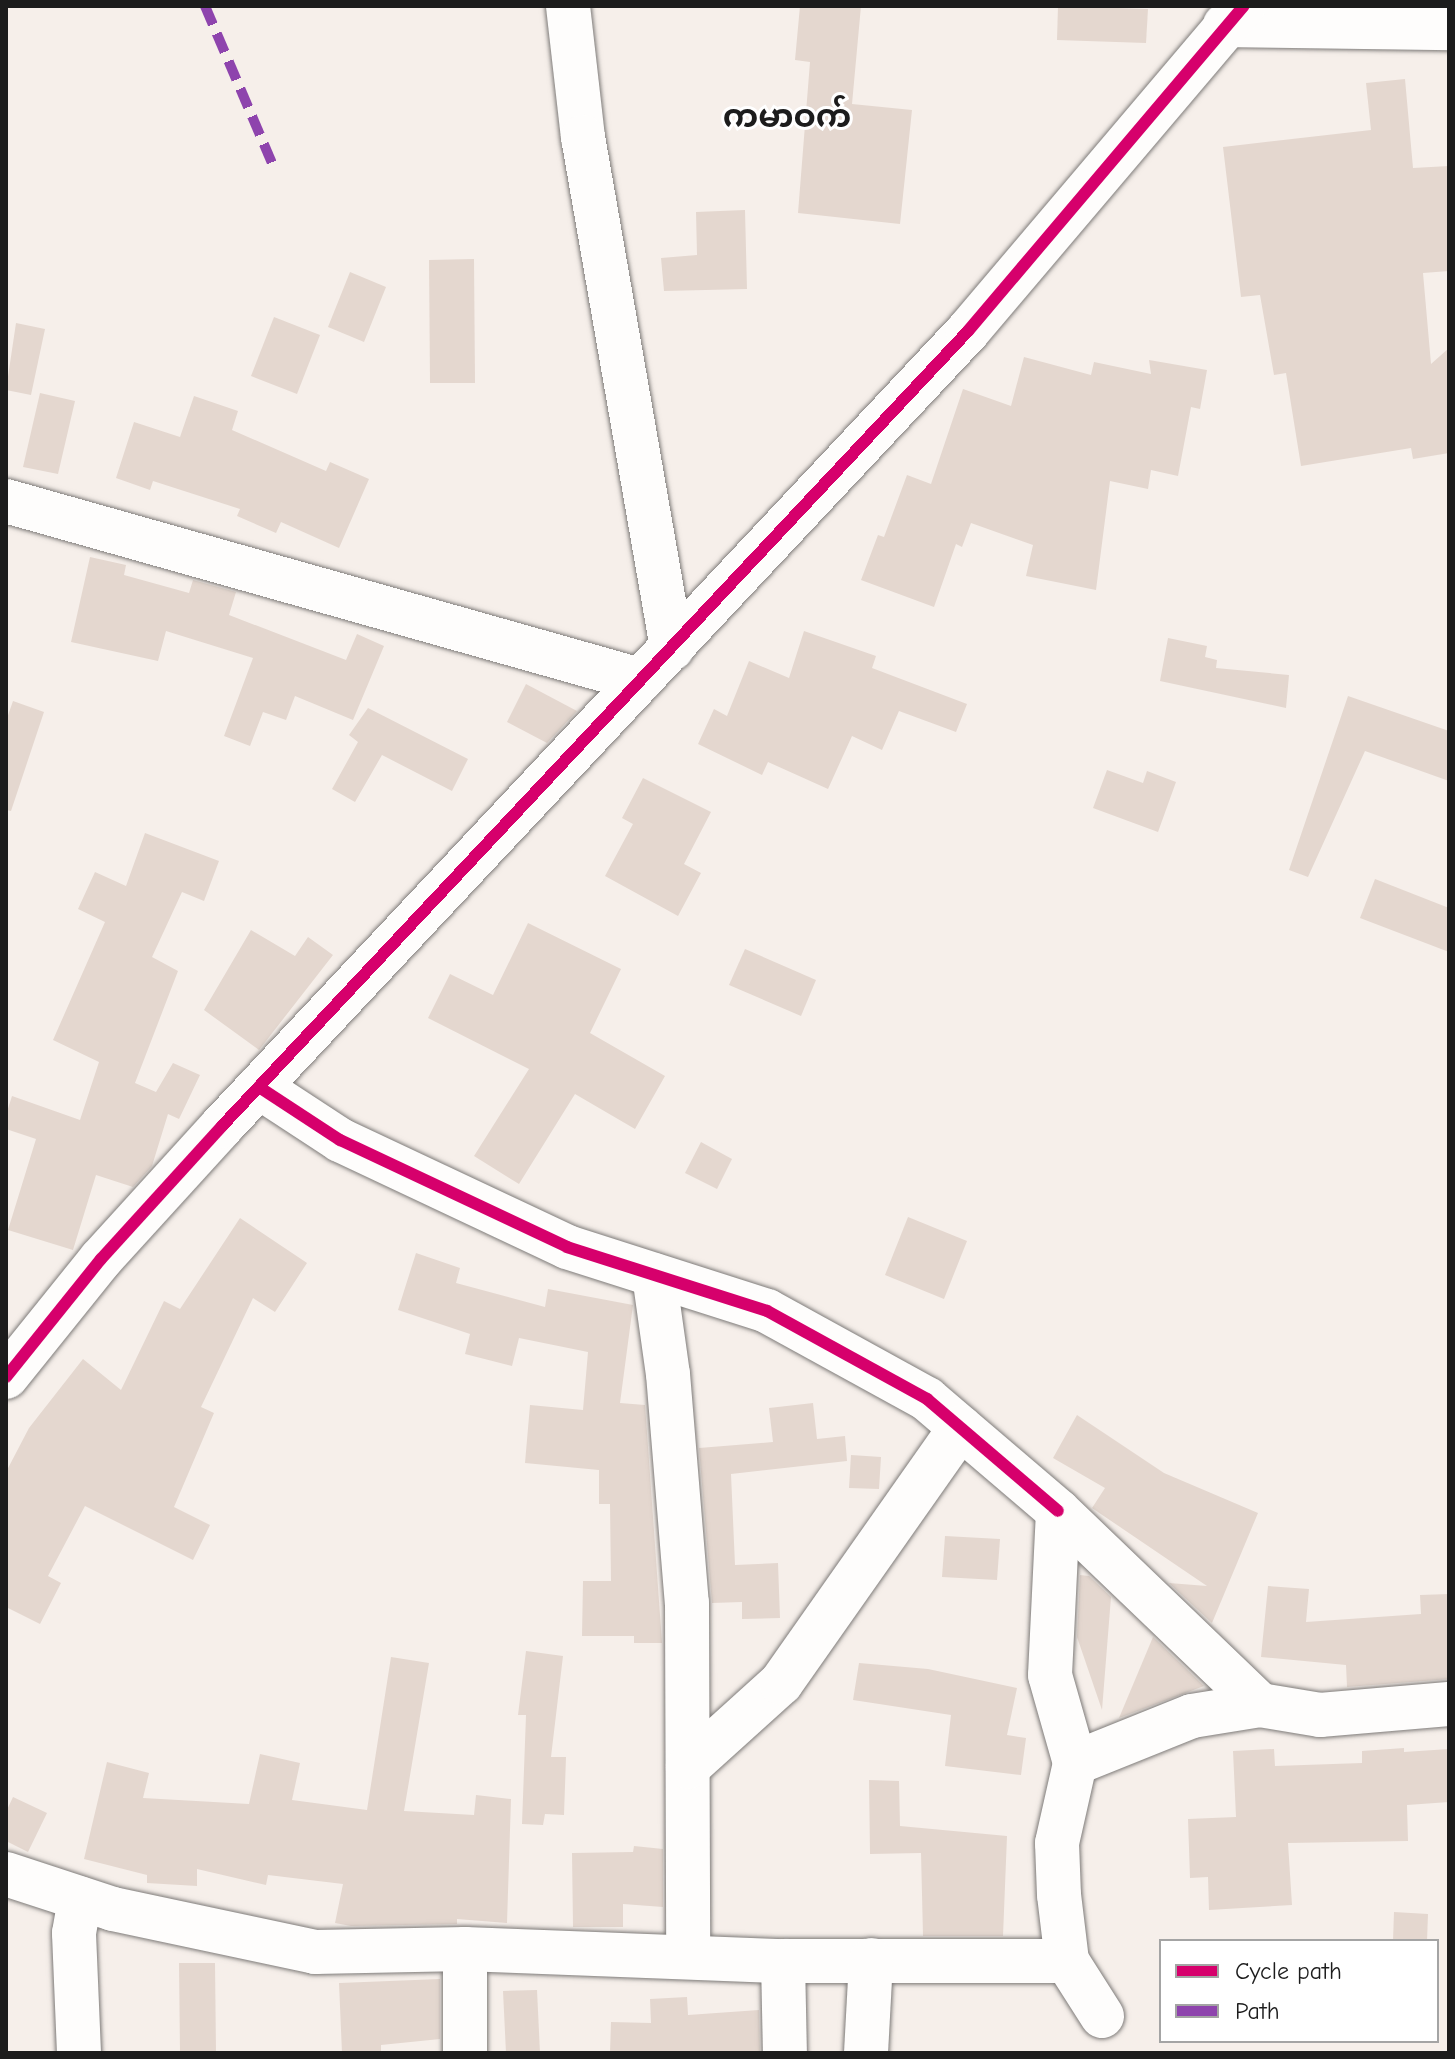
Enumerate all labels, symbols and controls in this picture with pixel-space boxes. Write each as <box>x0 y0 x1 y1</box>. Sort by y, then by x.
district label: ကမာဝက် <box>723 98 851 136</box>
legend <box>1159 1939 1439 2043</box>
text: Cycle path <box>1235 1957 1342 1985</box>
text: Path <box>1235 1997 1280 2025</box>

